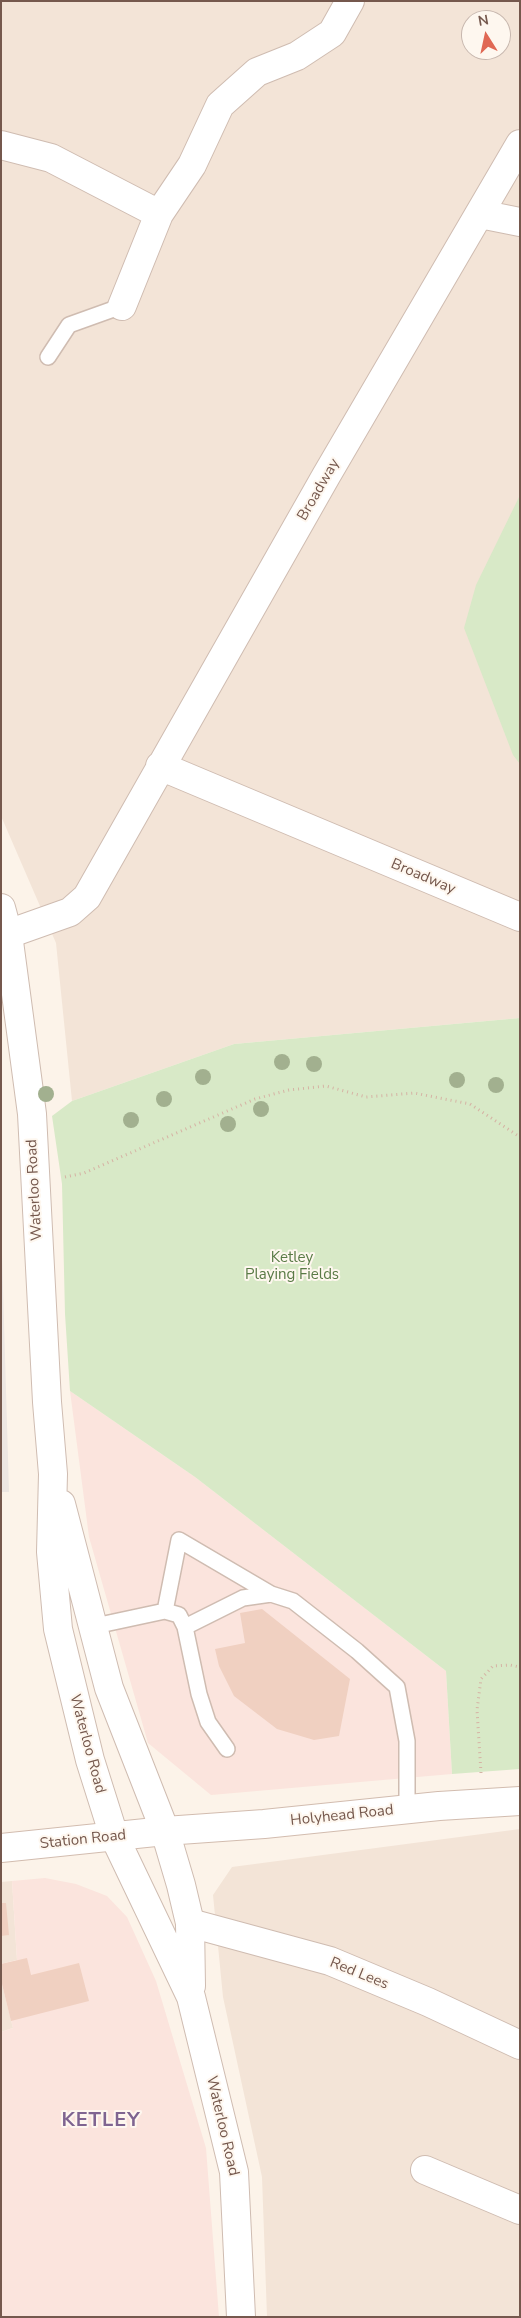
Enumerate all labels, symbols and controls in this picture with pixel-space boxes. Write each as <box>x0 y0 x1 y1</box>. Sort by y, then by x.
north arrow <box>461 10 511 60</box>
text: N <box>477 10 490 31</box>
street label: Broadway <box>294 456 344 524</box>
street label: Broadway <box>388 855 458 899</box>
street label: Waterloo Road <box>23 1139 47 1241</box>
park label: Ketley Playing Fields <box>245 1249 339 1284</box>
street label: Waterloo Road <box>65 1692 109 1796</box>
street label: Holyhead Road <box>290 1802 394 1830</box>
street label: Station Road <box>39 1827 127 1853</box>
street label: Red Lees <box>327 1954 391 1994</box>
street label: Waterloo Road <box>202 2074 242 2178</box>
district label: KETLEY <box>61 2109 141 2133</box>

